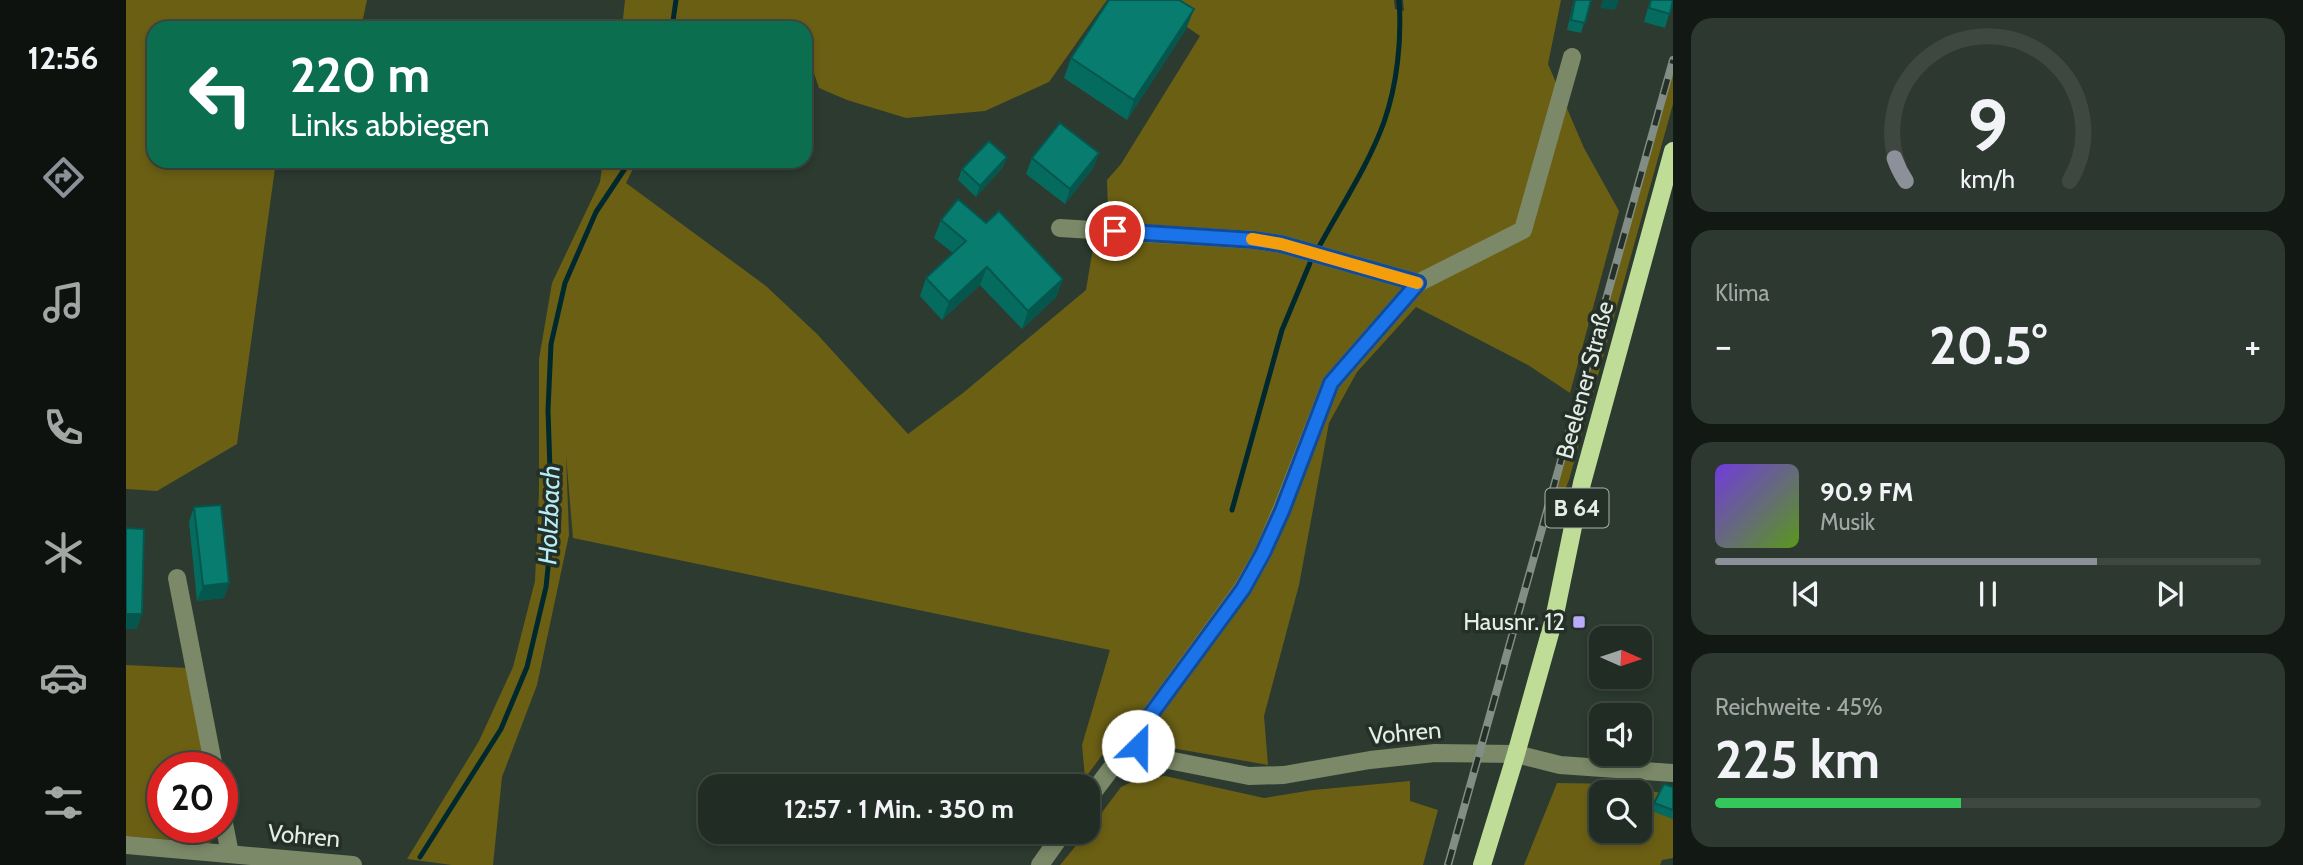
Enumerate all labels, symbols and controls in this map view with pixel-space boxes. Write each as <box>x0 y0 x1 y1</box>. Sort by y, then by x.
text: 12:56 <box>27 38 99 77</box>
text: 220 m <box>290 45 430 104</box>
icon: left <box>175 49 266 140</box>
text: 9 <box>1968 81 2008 169</box>
text: Links abbiegen <box>290 105 490 144</box>
icon: directions <box>39 153 88 202</box>
text: km/h <box>1961 164 2015 194</box>
pin <box>1085 201 1145 261</box>
icon: arrive <box>1096 212 1134 250</box>
icon: music <box>39 278 88 327</box>
text: Klima <box>1715 279 1770 307</box>
street label: Beelener Straße <box>1550 298 1620 462</box>
text: 20.5° <box>1929 314 2047 377</box>
text: − <box>1715 322 1732 369</box>
text: + <box>2244 322 2261 369</box>
icon: phone <box>39 403 88 452</box>
water label: Holzbach <box>531 465 567 565</box>
text: 90.9 FM <box>1820 476 1913 508</box>
road number: B 64 <box>1546 488 1608 528</box>
text: Musik <box>1820 508 1875 536</box>
icon: climate <box>39 528 88 577</box>
icon: previous <box>1787 575 1825 613</box>
icon: pause <box>1969 575 2007 613</box>
icon: next <box>2151 575 2189 613</box>
place label: Hausnr. 12 <box>1463 607 1565 636</box>
marker: Hausnr. 12 <box>1571 614 1587 630</box>
north arrow <box>1589 626 1652 690</box>
map controls <box>1589 626 1652 843</box>
icon: car <box>39 653 88 702</box>
text: Reichweite · 45% <box>1715 693 1883 721</box>
button: sound <box>1589 703 1652 766</box>
position arrow <box>1101 709 1175 783</box>
street label: Vohren <box>1368 715 1442 750</box>
text: 225 km <box>1715 728 1880 791</box>
speed limit sign: 20 <box>147 752 238 843</box>
icon: filters <box>39 778 88 827</box>
button: search <box>1589 780 1652 843</box>
text: 12:57 · 1 Min. · 350 m <box>784 793 1014 825</box>
street label: Vohren <box>267 818 341 853</box>

